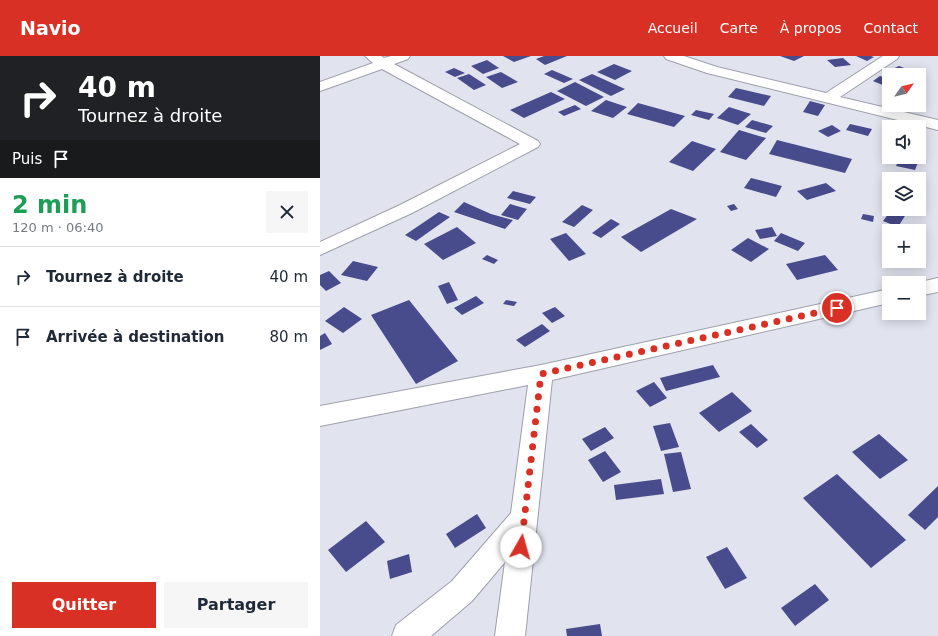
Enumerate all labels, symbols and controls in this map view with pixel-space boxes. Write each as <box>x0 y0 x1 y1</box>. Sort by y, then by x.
text: Navio <box>20 17 81 39</box>
text: Accueil <box>648 20 698 36</box>
text: Carte <box>720 20 758 36</box>
text: À propos <box>780 20 842 36</box>
text: Contact <box>864 20 918 36</box>
north arrow <box>882 68 926 112</box>
map controls <box>882 68 926 320</box>
text: 40 m <box>78 71 156 104</box>
icon: right <box>12 72 64 124</box>
text: Tournez à droite <box>78 105 222 126</box>
button: sound <box>882 120 926 164</box>
icon: arrive <box>50 148 72 170</box>
text: Puis <box>12 150 42 168</box>
button: layers <box>882 172 926 216</box>
text: 2 min <box>12 191 87 219</box>
button: close <box>266 191 308 233</box>
text: 120 m · 06:40 <box>12 220 103 235</box>
button: + <box>882 224 926 268</box>
icon: right <box>12 266 34 288</box>
text: Tournez à droite <box>46 268 184 286</box>
text: 40 m <box>270 268 308 286</box>
button: − <box>882 276 926 320</box>
pin <box>820 291 854 325</box>
icon: arrive <box>826 297 848 319</box>
icon: arrive <box>12 326 34 348</box>
text: Arrivée à destination <box>46 328 224 346</box>
text: 80 m <box>270 328 308 346</box>
position arrow <box>500 526 542 568</box>
button: Quitter <box>12 582 156 628</box>
button: Partager <box>164 582 308 628</box>

